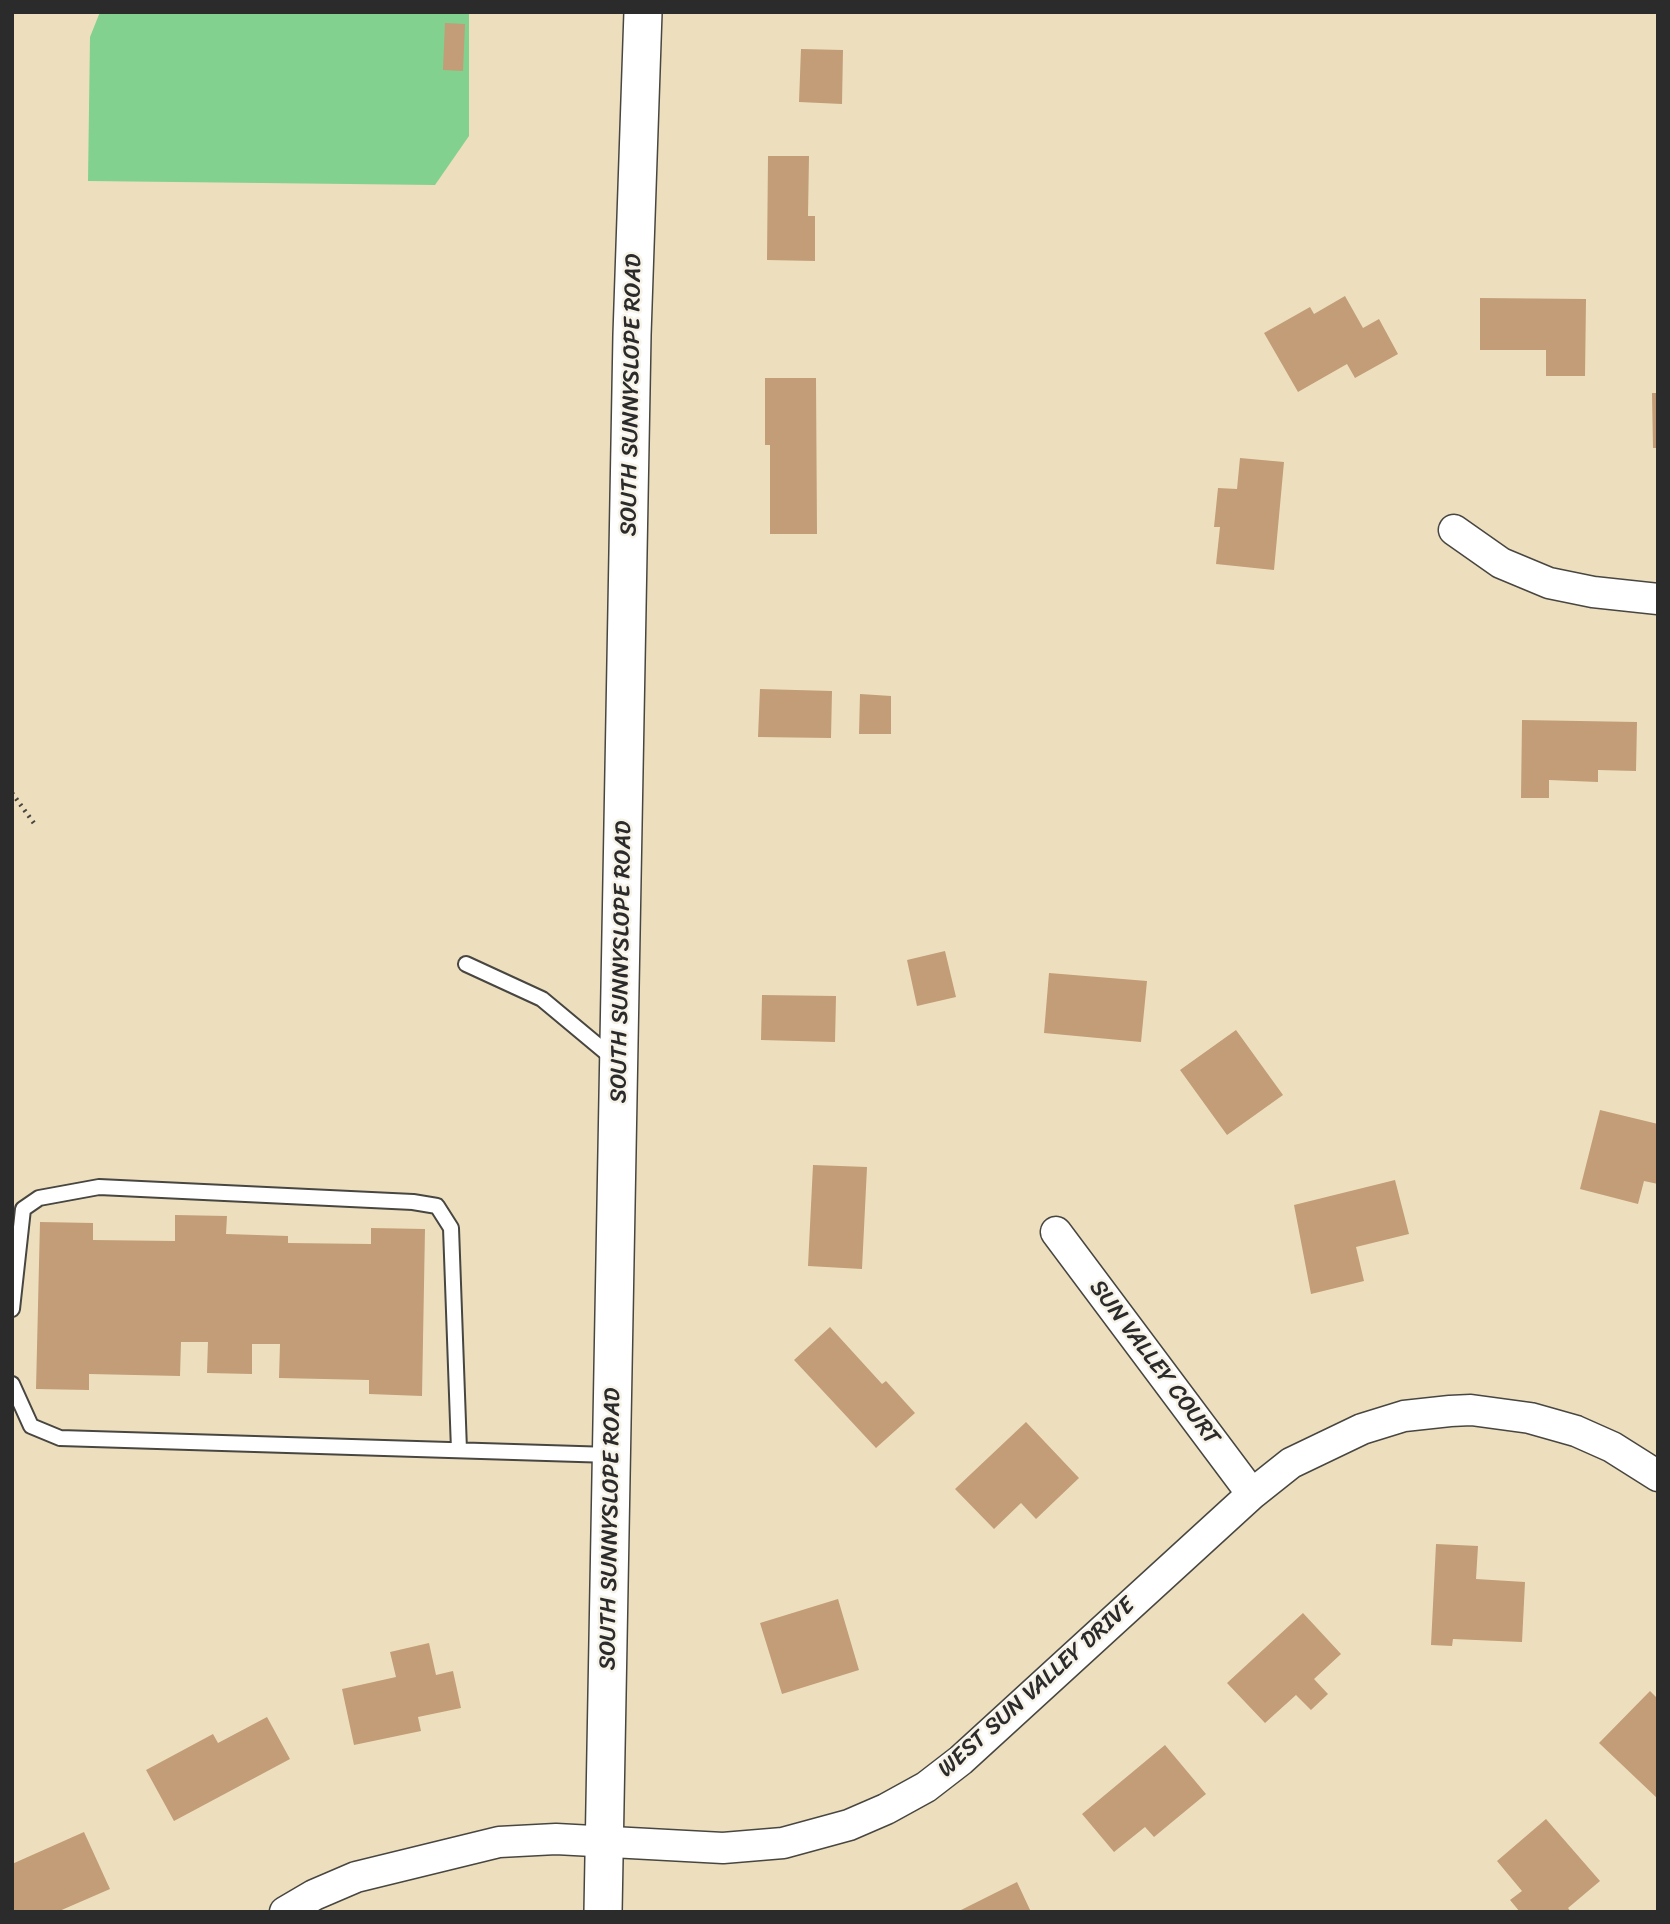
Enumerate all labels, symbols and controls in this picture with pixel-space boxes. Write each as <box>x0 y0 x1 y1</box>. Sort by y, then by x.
street label: SOUTH SUNNYSLOPE ROAD <box>616 254 648 536</box>
street label: SOUTH SUNNYSLOPE ROAD <box>606 821 638 1103</box>
street label: SUN VALLEY COURT <box>1083 1275 1225 1451</box>
street label: SOUTH SUNNYSLOPE ROAD <box>595 1388 627 1670</box>
street label: WEST SUN VALLEY DRIVE <box>933 1592 1141 1784</box>

